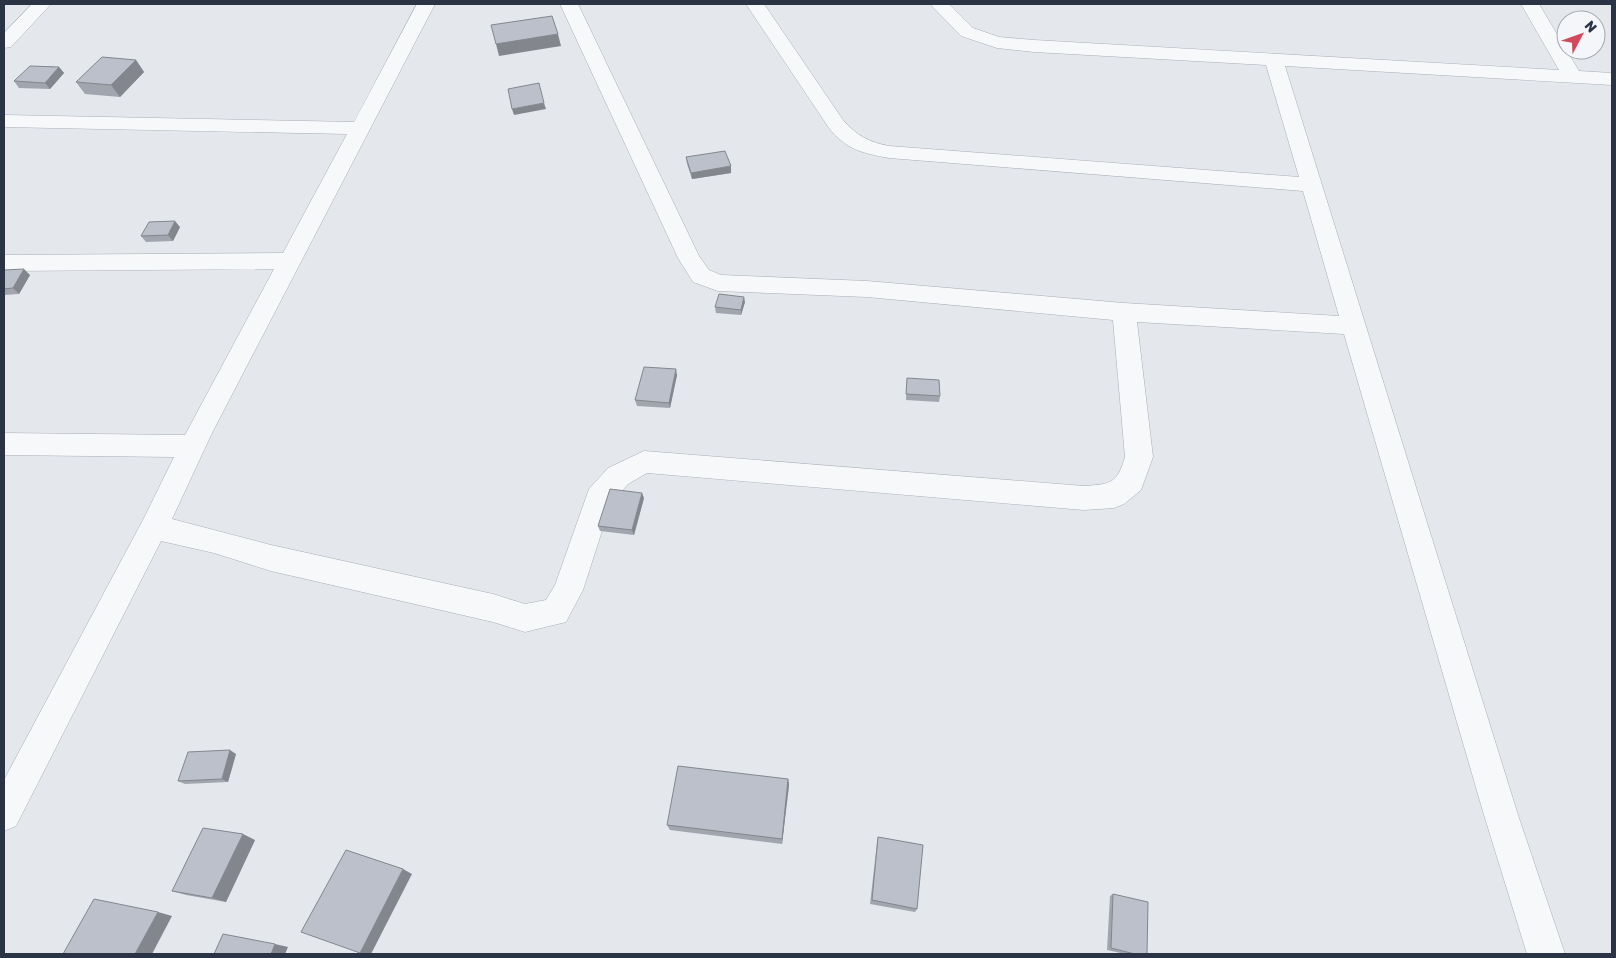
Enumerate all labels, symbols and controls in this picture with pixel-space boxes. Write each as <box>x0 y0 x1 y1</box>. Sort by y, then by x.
north arrow <box>1556 10 1606 60</box>
text: N <box>1581 17 1600 36</box>

